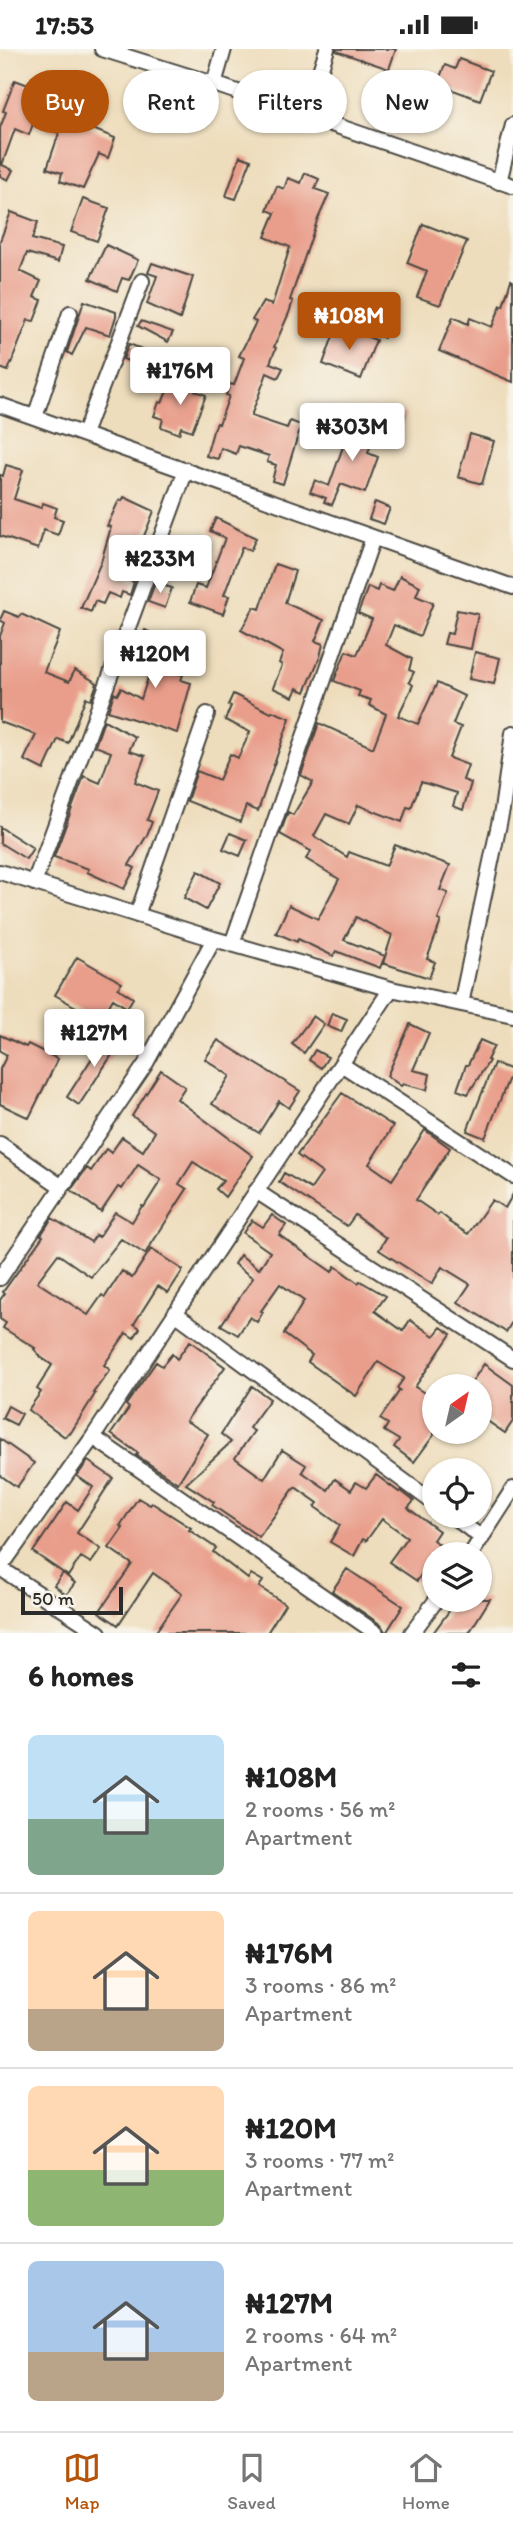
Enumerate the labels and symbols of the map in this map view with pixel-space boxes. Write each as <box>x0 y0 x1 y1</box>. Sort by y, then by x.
pin: ₦108M <box>300 293 398 352</box>
pin: ₦176M <box>131 347 229 407</box>
pin: ₦303M <box>303 403 401 463</box>
pin: ₦233M <box>111 535 209 595</box>
pin: ₦120M <box>106 631 204 690</box>
pin: ₦127M <box>45 1009 143 1069</box>
north arrow <box>422 1374 492 1444</box>
scale bar <box>21 1584 122 1616</box>

